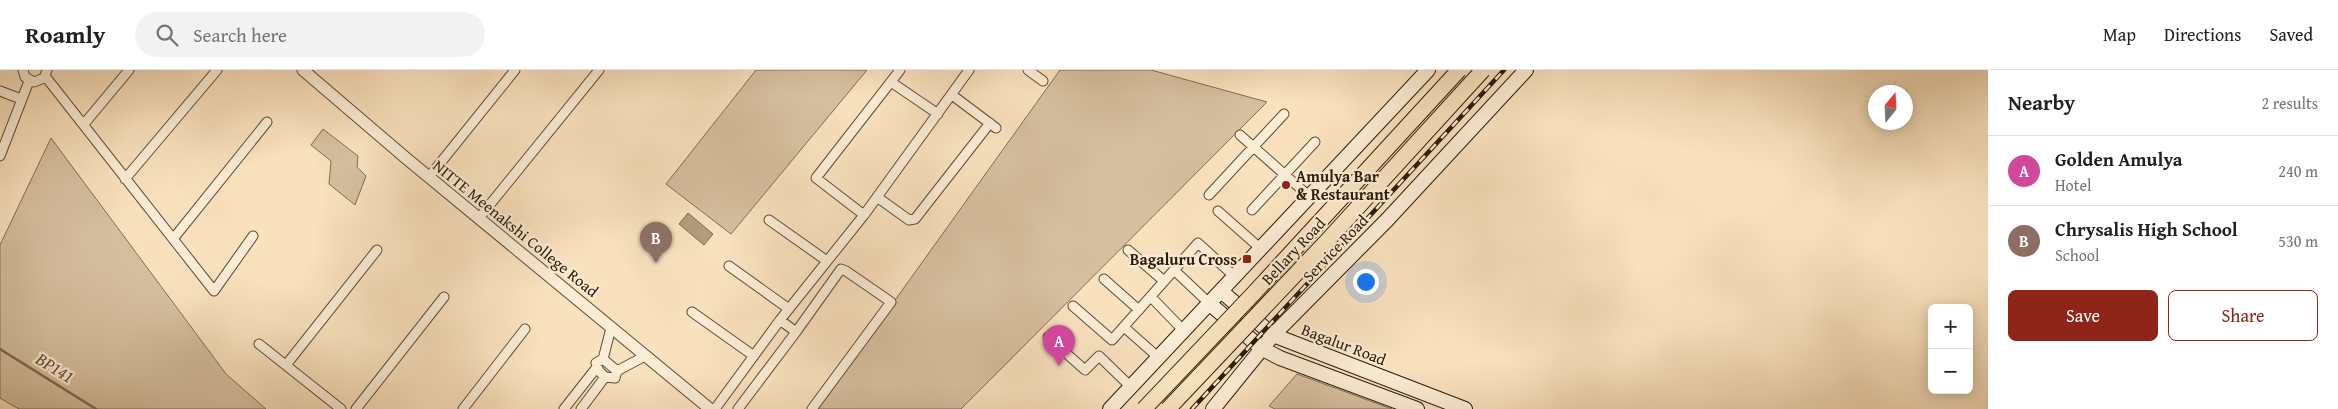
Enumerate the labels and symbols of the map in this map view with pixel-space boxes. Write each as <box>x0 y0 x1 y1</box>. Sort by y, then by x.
north arrow <box>1868 85 1913 130</box>
street label: NITTE Meenakshi College Road <box>428 154 604 303</box>
place label: Amulya Bar & Restaurant <box>1296 164 1390 206</box>
marker: Amulya Bar & Restaurant <box>1280 179 1292 191</box>
street label: Service Road <box>1297 208 1374 287</box>
street label: Bellary Road <box>1255 212 1331 290</box>
pin: B <box>640 222 672 263</box>
place label: Bagaluru Cross <box>1130 247 1237 271</box>
marker: Bagaluru Cross <box>1241 253 1253 265</box>
your location <box>1353 269 1379 295</box>
street label: Bagalur Road <box>1298 317 1390 371</box>
pin: A <box>1043 325 1075 366</box>
water label: BP141 <box>30 345 80 390</box>

